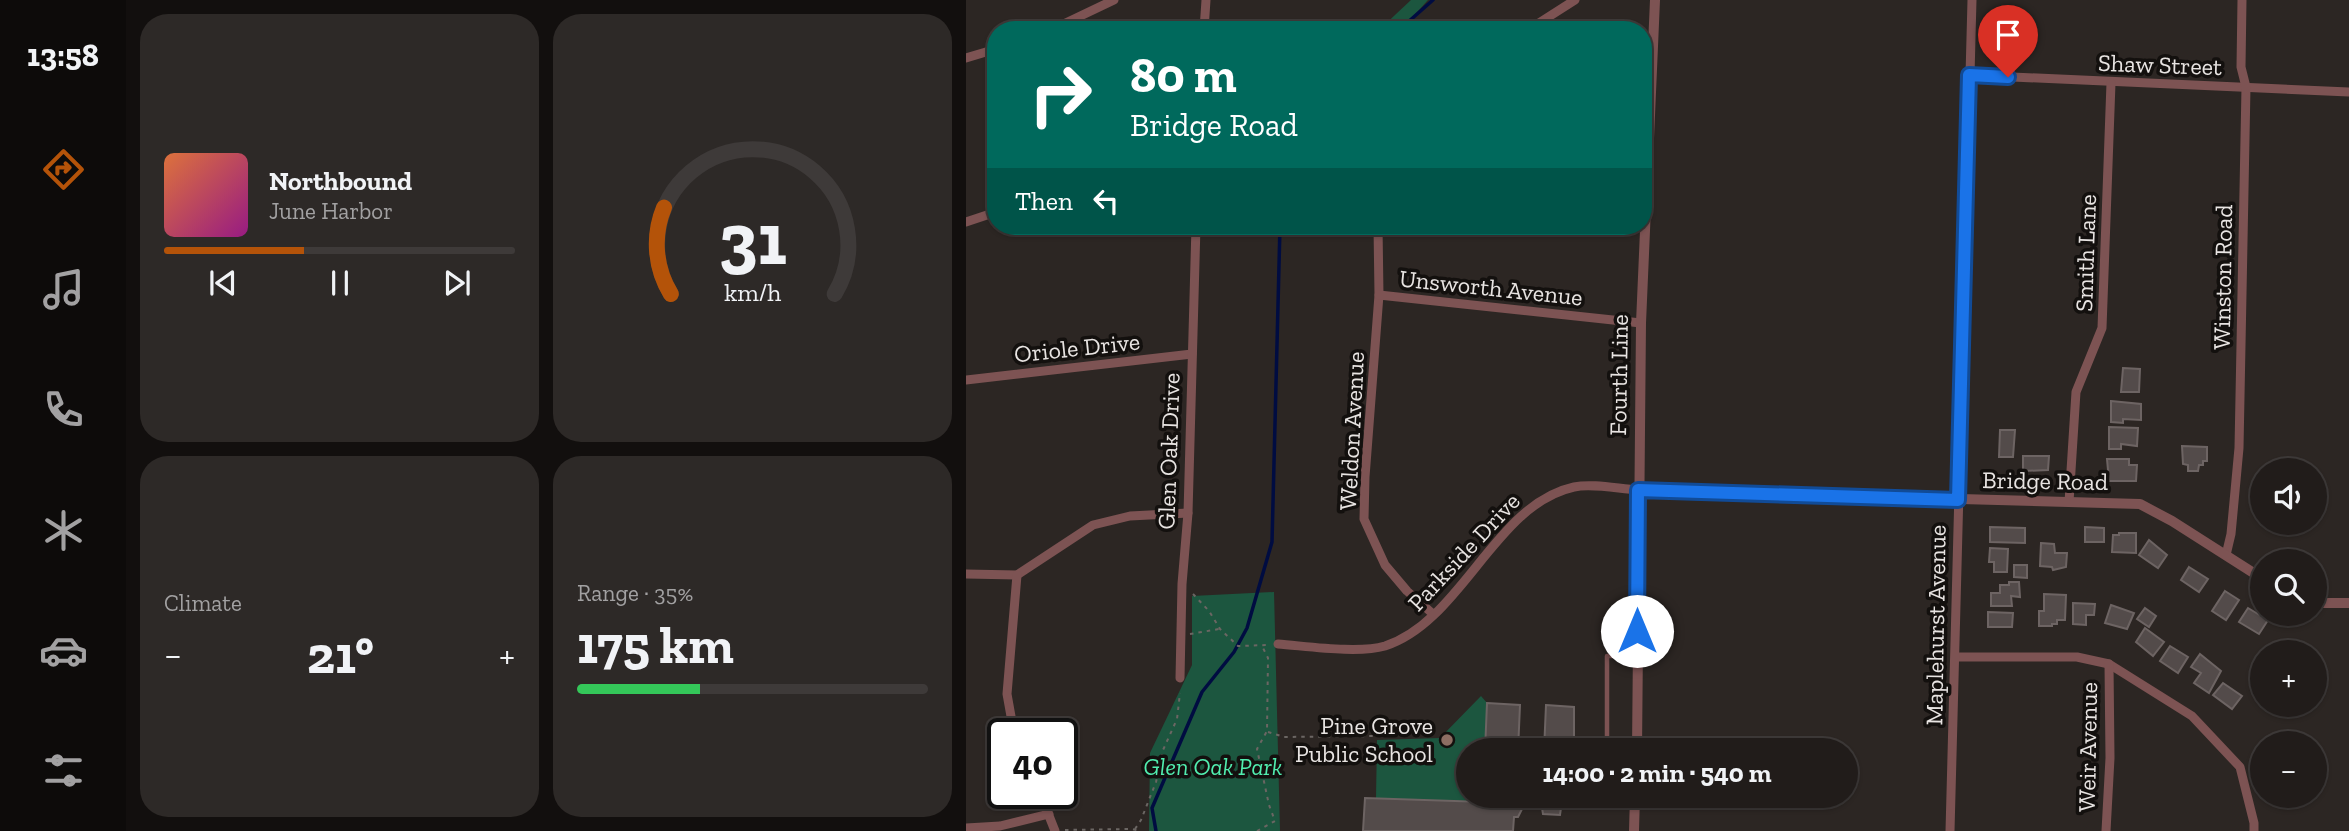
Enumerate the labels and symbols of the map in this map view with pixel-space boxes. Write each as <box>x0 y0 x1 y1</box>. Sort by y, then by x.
pin <box>1978 5 2038 77</box>
street label: Shaw Street <box>2098 48 2223 81</box>
street label: Smith Lane <box>2069 194 2102 312</box>
street label: Winston Road <box>2207 204 2238 350</box>
street label: Unsworth Avenue <box>1398 263 1584 312</box>
street label: Fourth Line <box>1603 314 1634 436</box>
street label: Oriole Drive <box>1013 326 1141 369</box>
street label: Weldon Avenue <box>1333 351 1370 511</box>
street label: Glen Oak Drive <box>1151 372 1186 530</box>
street label: Bridge Road <box>1982 465 2108 496</box>
street label: Parkside Drive <box>1401 486 1526 617</box>
street label: Maplehurst Avenue <box>1919 524 1952 726</box>
position arrow <box>1600 594 1674 668</box>
street label: Weir Avenue <box>2072 682 2103 812</box>
place label: Pine Grove Public School <box>1295 711 1433 768</box>
speed limit sign: 40 <box>987 718 1078 809</box>
marker: Pine Grove Public School <box>1439 732 1455 748</box>
park label: Glen Oak Park <box>1143 752 1283 781</box>

